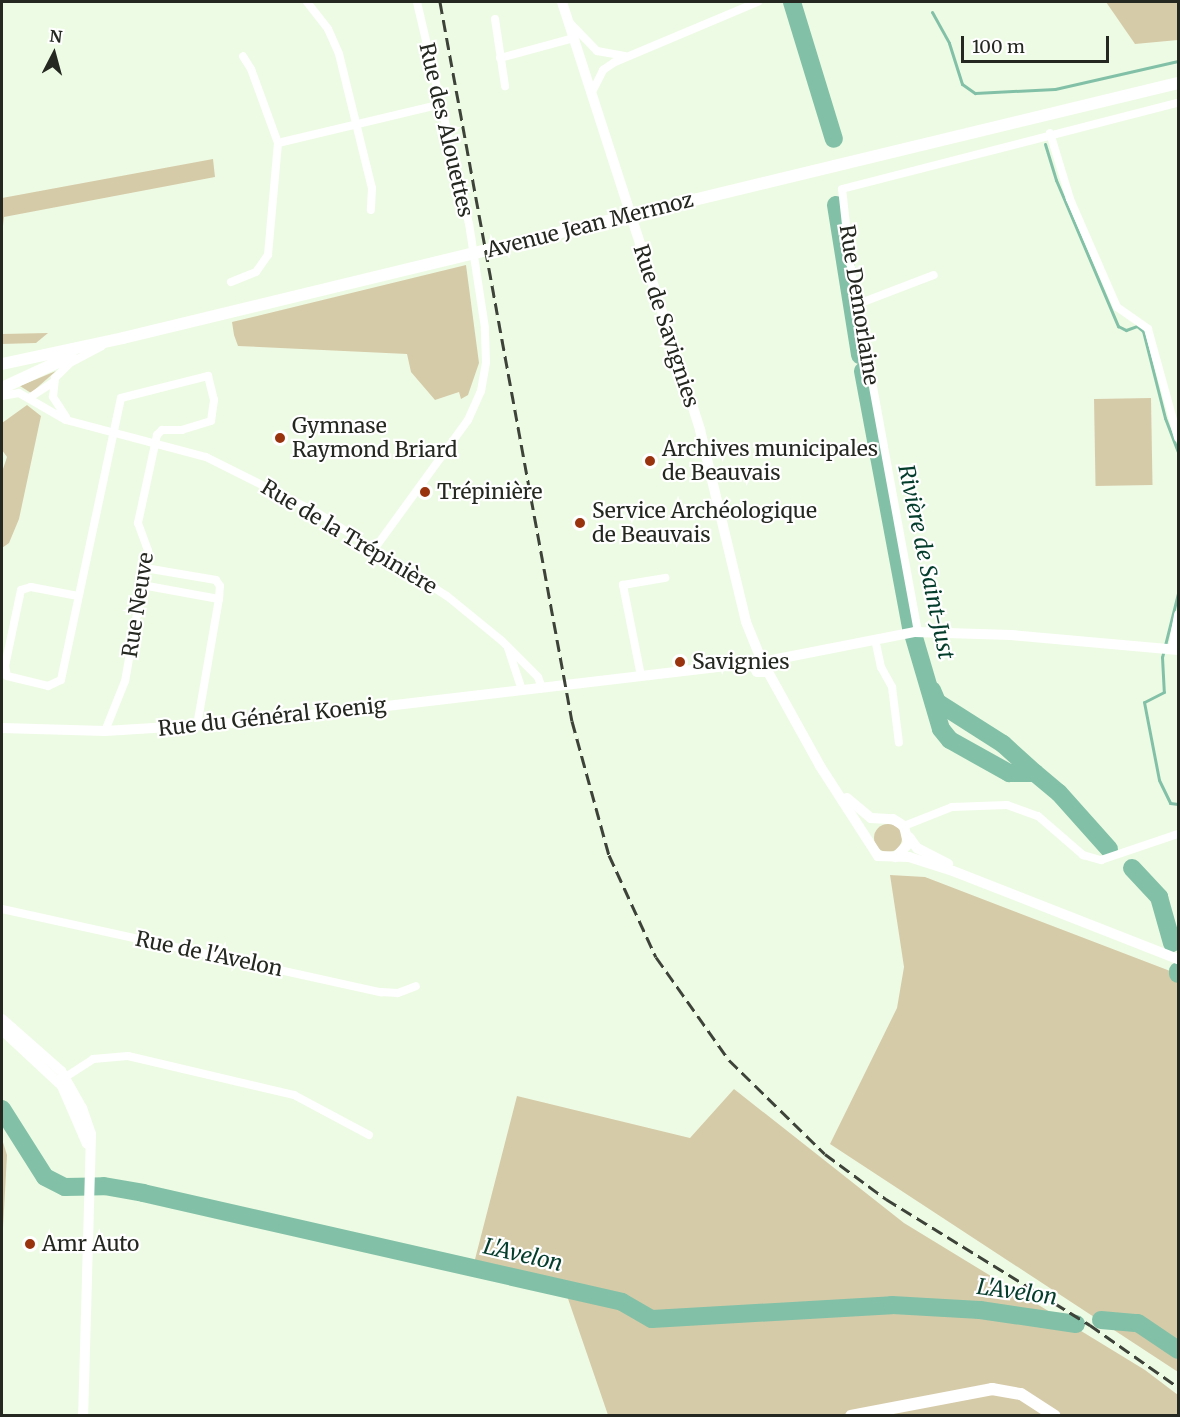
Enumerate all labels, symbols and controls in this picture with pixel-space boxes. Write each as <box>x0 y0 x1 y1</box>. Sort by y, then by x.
north arrow <box>24 24 84 84</box>
scale bar <box>964 24 1112 62</box>
text: N <box>49 25 63 47</box>
text: 100 m <box>972 35 1025 58</box>
street label: Rue des Alouettes <box>414 40 478 220</box>
street label: Avenue Jean Mermoz <box>484 187 696 263</box>
street label: Rue Demorlaine <box>834 223 884 387</box>
street label: Rue de Savignies <box>628 241 704 411</box>
place label: Gymnase Raymond Briard <box>292 413 457 463</box>
marker: Gymnase Raymond Briard <box>273 431 287 445</box>
place label: Archives municipales de Beauvais <box>662 436 878 486</box>
marker: Archives municipales de Beauvais <box>643 454 657 468</box>
water label: Rivière de Saint-Just <box>892 462 960 662</box>
street label: Rue de la Trépinière <box>257 475 441 599</box>
place label: Trépinière <box>437 479 542 505</box>
marker: Trépinière <box>418 485 432 499</box>
place label: Service Archéologique de Beauvais <box>592 498 817 548</box>
marker: Service Archéologique de Beauvais <box>573 516 587 530</box>
street label: Rue Neuve <box>117 551 159 659</box>
place label: Savignies <box>692 649 789 675</box>
marker: Savignies <box>673 655 687 669</box>
street label: Rue du Général Koenig <box>157 692 387 742</box>
street label: Rue de l'Avelon <box>133 926 285 982</box>
place label: Amr Auto <box>42 1231 139 1257</box>
water label: L'Avelon <box>481 1233 565 1277</box>
marker: Amr Auto <box>23 1237 37 1251</box>
water label: L'Avelon <box>975 1273 1059 1311</box>

